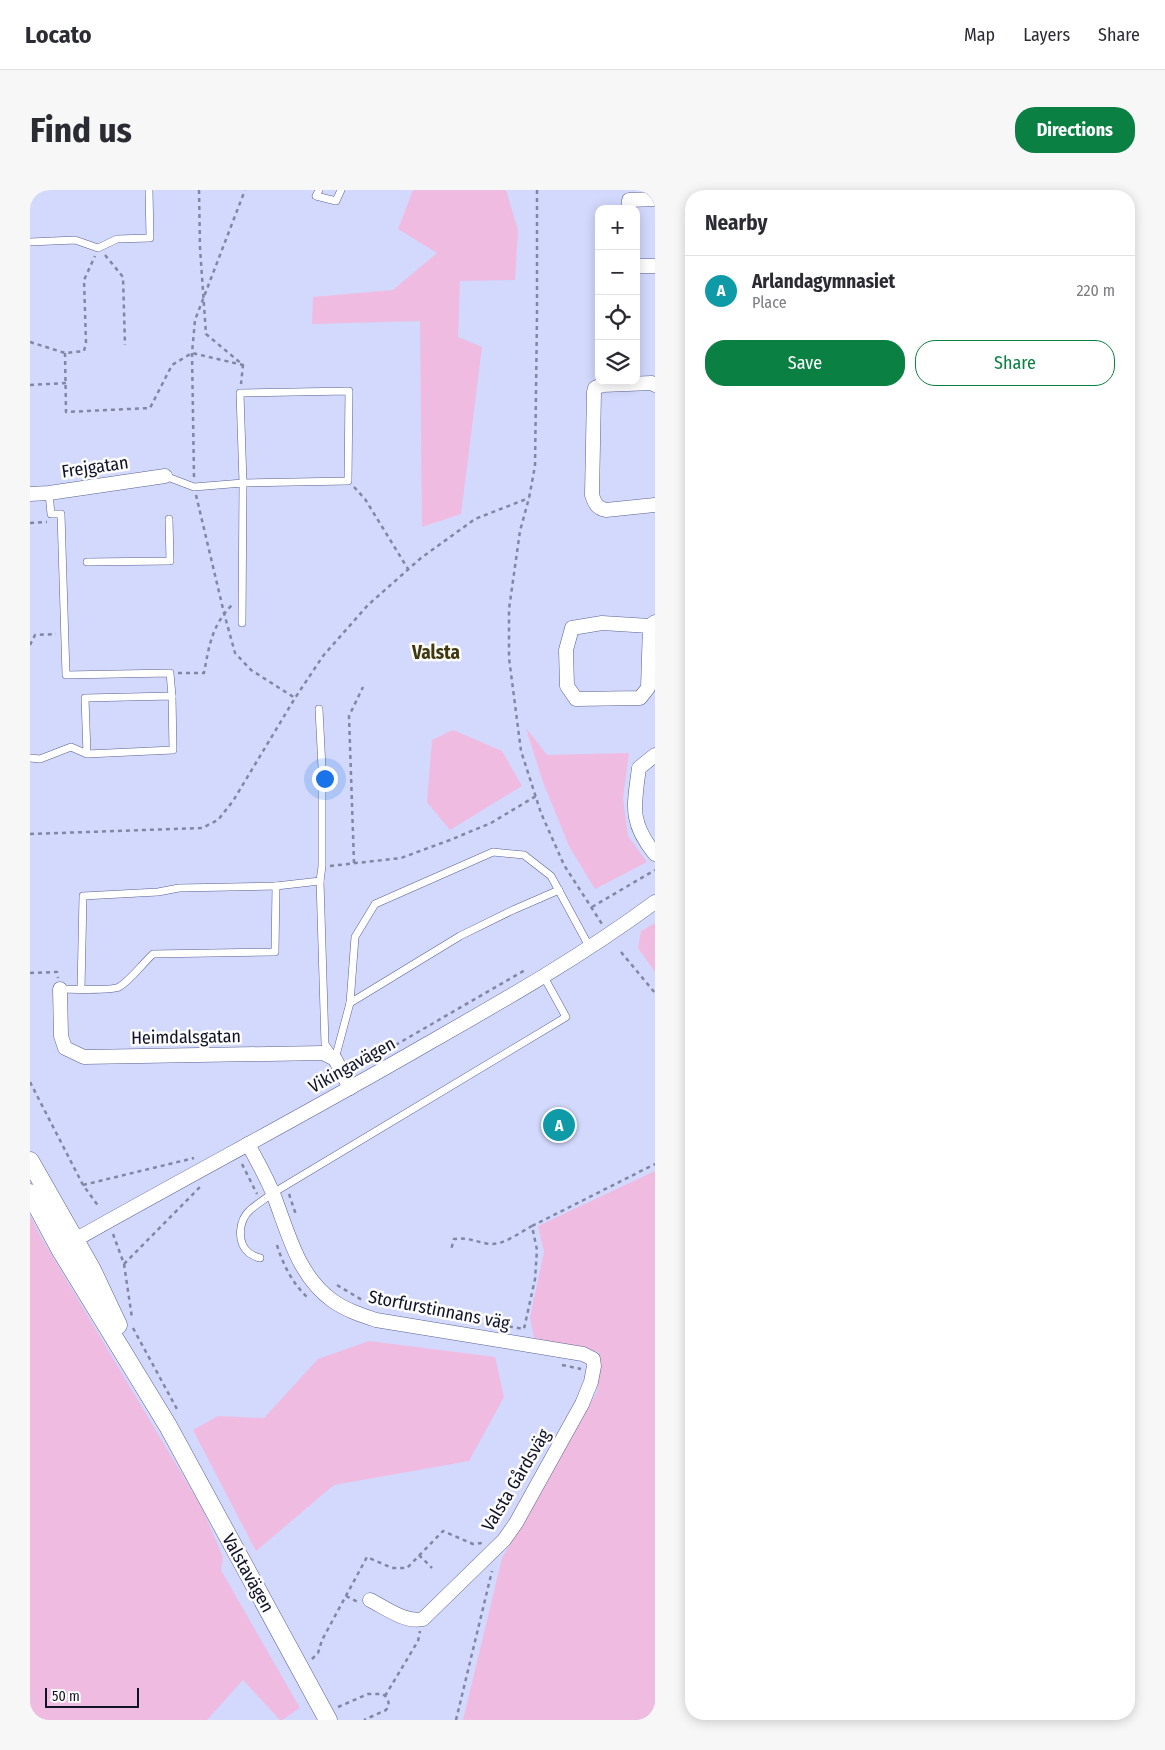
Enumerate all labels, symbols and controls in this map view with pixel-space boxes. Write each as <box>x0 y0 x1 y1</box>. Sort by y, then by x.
text: Locato <box>25 21 91 49</box>
text: Map <box>964 24 995 46</box>
text: Layers <box>1023 24 1070 46</box>
text: Share <box>1098 24 1140 46</box>
button: Directions <box>1015 107 1135 153</box>
text: Find us <box>30 109 132 151</box>
map controls <box>595 205 640 385</box>
button: + <box>595 205 640 250</box>
text: Nearby <box>705 210 767 236</box>
button: − <box>595 250 640 295</box>
text: Arlandagymnasiet <box>752 270 895 293</box>
text: A <box>717 281 725 300</box>
text: 220 m <box>1076 281 1115 300</box>
text: Place <box>752 293 787 312</box>
button: locate <box>595 295 640 340</box>
button: layers <box>595 340 640 385</box>
button: Save <box>705 340 905 386</box>
button: Share <box>915 340 1115 386</box>
street label: Frejgatan <box>60 451 130 483</box>
district label: Valsta <box>411 641 460 664</box>
your location <box>312 766 338 792</box>
street label: Heimdalsgatan <box>131 1025 241 1049</box>
street label: Vikingavägen <box>305 1032 399 1098</box>
pin: A <box>543 1106 575 1144</box>
street label: Storfurstinnans väg <box>367 1286 512 1335</box>
street label: Valsta Gårdsväg <box>477 1425 555 1535</box>
street label: Valstavägen <box>217 1530 279 1616</box>
scale bar <box>45 1685 139 1708</box>
text: 50 m <box>52 1688 80 1705</box>

